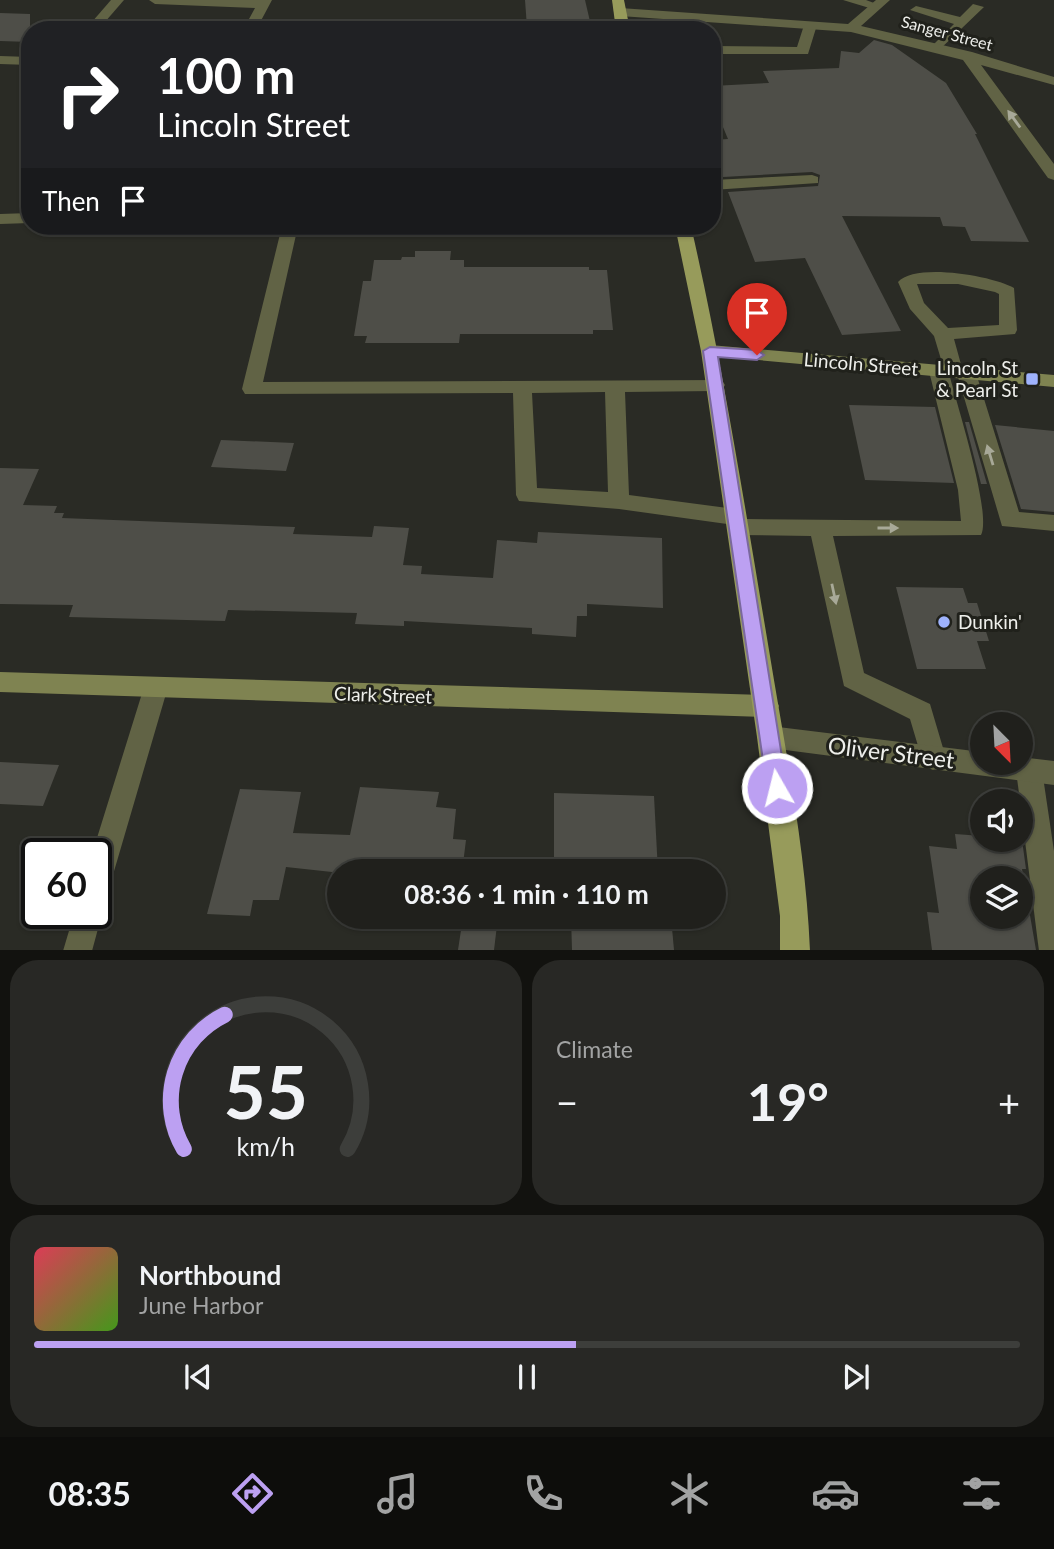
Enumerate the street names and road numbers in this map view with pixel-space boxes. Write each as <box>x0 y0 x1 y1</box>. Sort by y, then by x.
street label: Sanger Street <box>899 11 995 54</box>
street label: Lincoln Street <box>803 347 919 380</box>
street label: Clark Street <box>334 681 433 708</box>
street label: Oliver Street <box>826 730 957 774</box>

